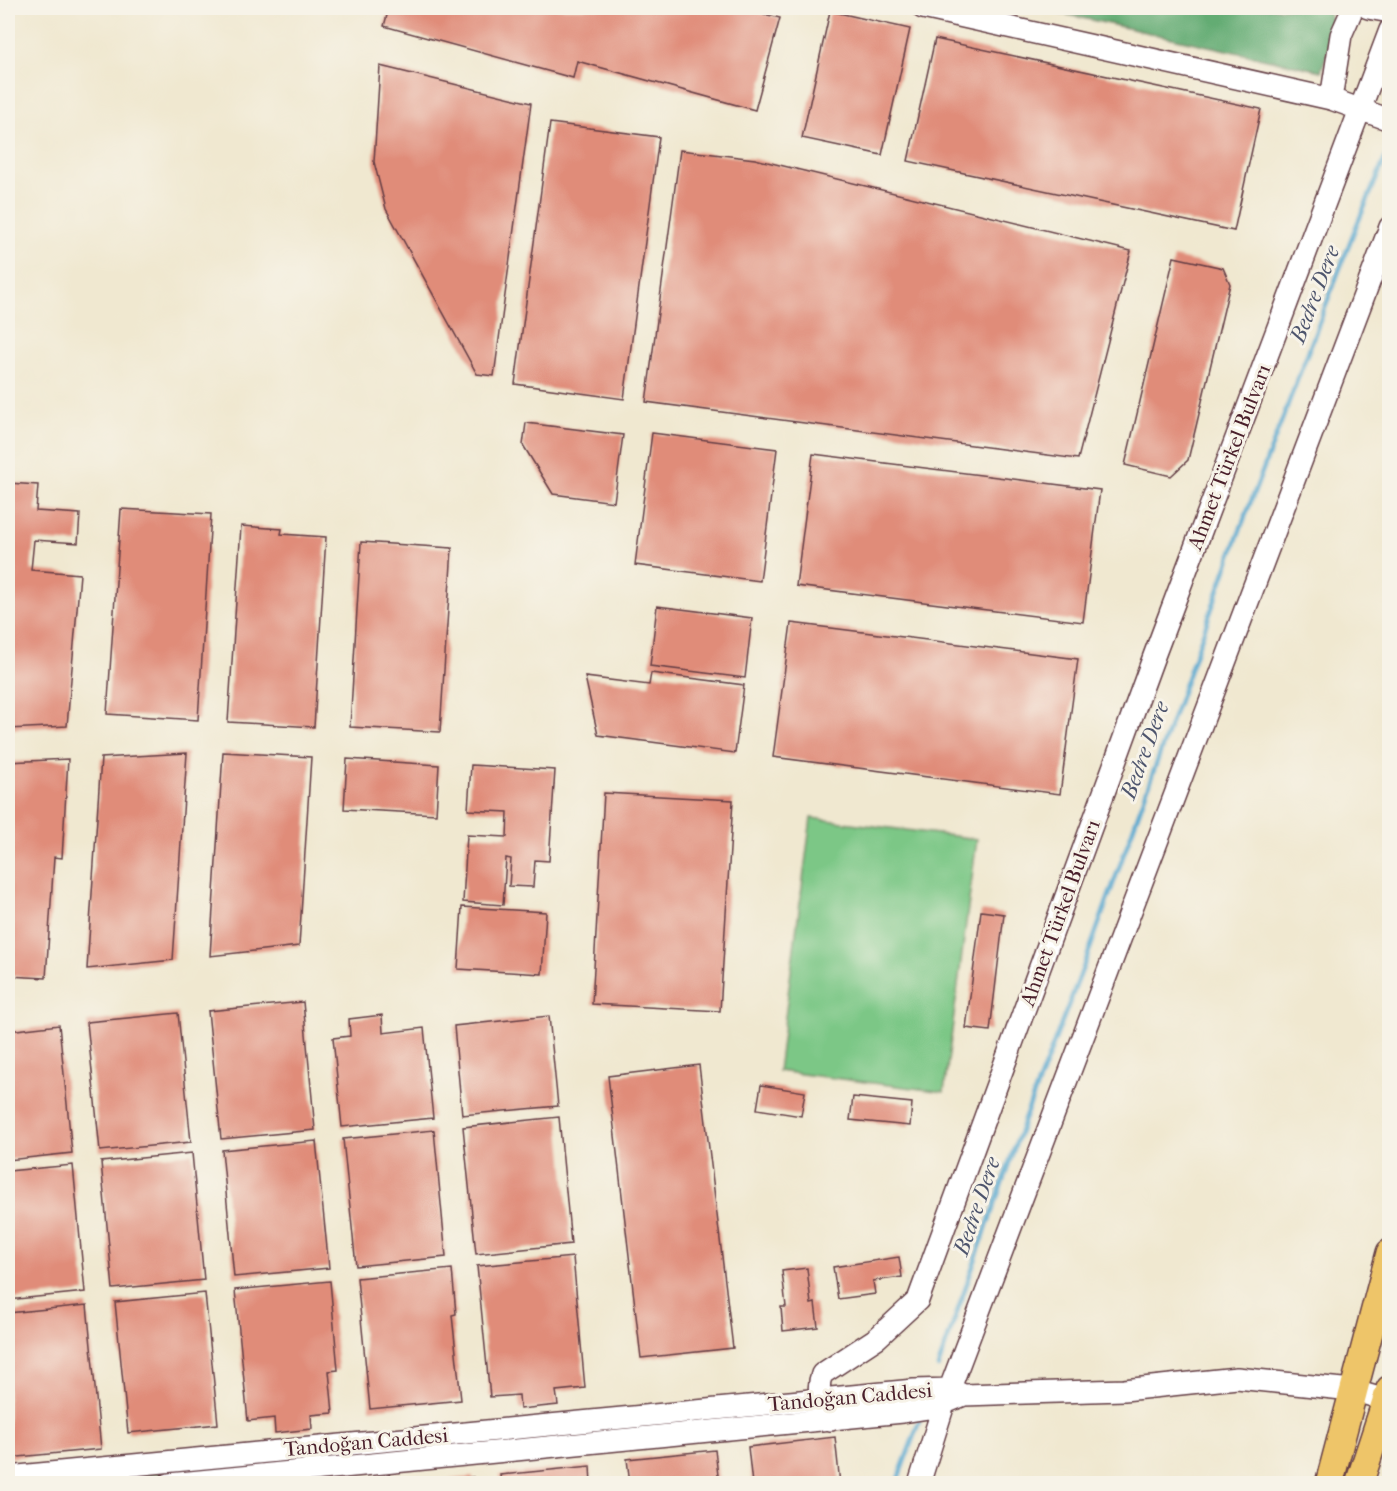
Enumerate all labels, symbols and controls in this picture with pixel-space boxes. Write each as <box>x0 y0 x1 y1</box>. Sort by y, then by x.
water label: Bedre Dere <box>1284 241 1346 347</box>
street label: Ahmet Türkel Bulvarı <box>1182 361 1275 554</box>
water label: Bedre Dere <box>1115 697 1175 804</box>
street label: Ahmet Türkel Bulvarı <box>1015 816 1105 1011</box>
water label: Bedre Dere <box>948 1153 1006 1260</box>
street label: Tandoğan Caddesi <box>767 1378 933 1416</box>
street label: Tandoğan Caddesi <box>283 1423 449 1461</box>

